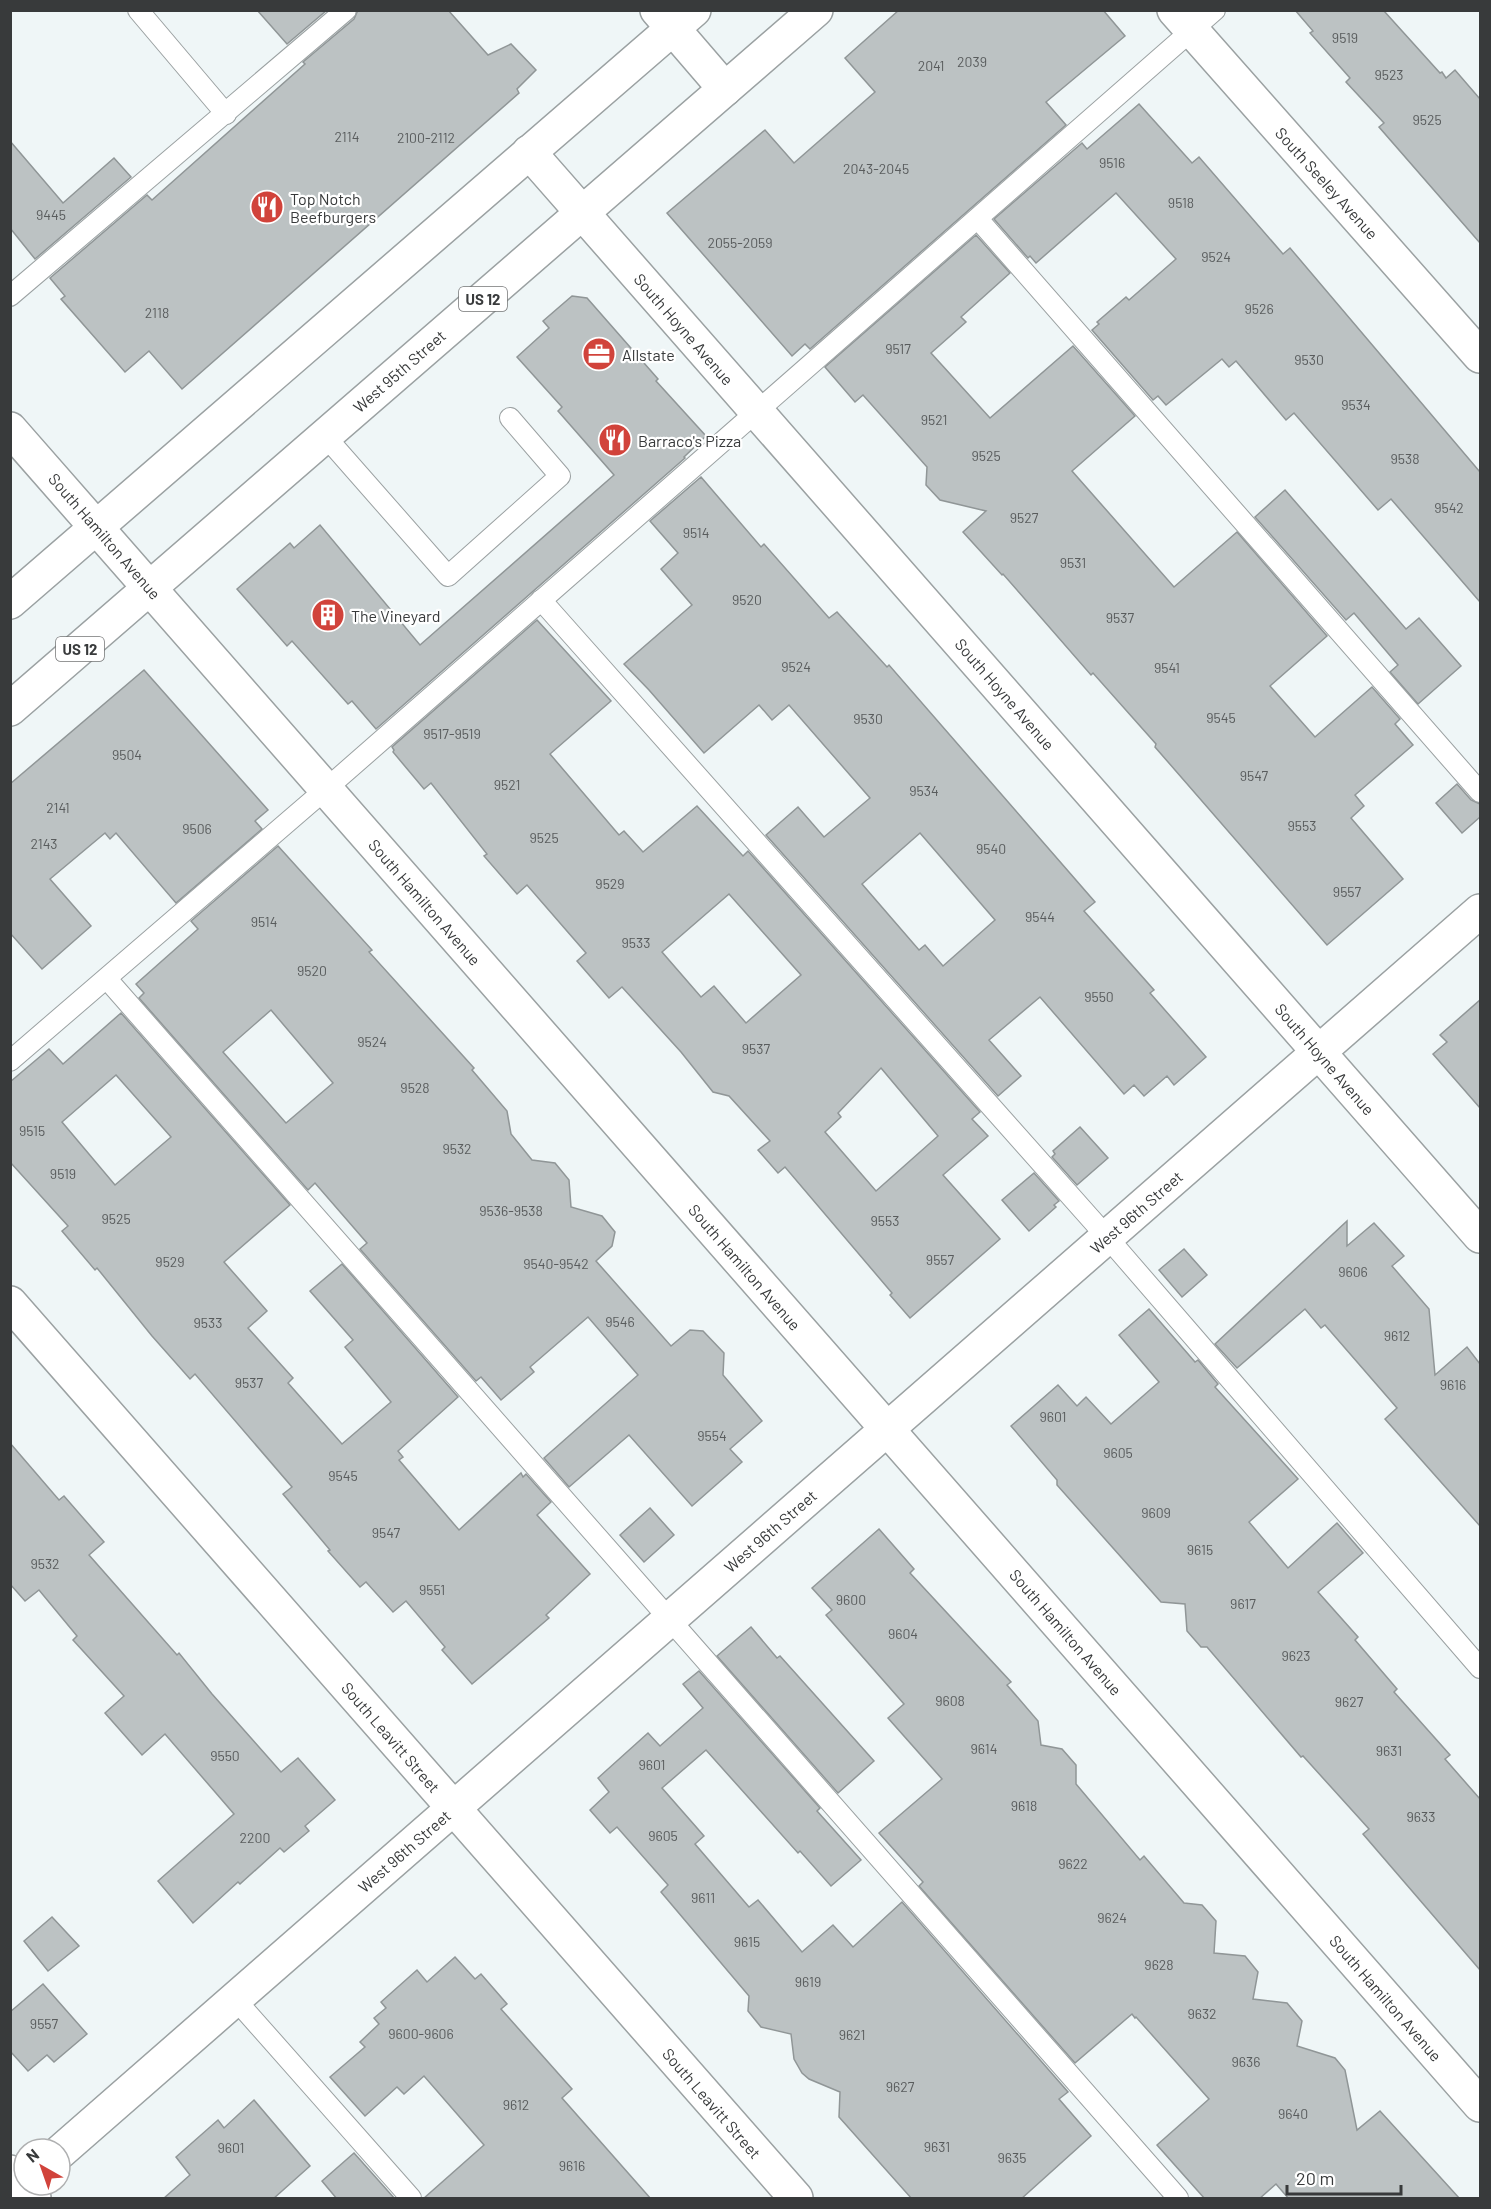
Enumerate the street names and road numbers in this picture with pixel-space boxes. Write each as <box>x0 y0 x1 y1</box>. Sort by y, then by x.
street label: South Seeley Avenue <box>1272 123 1382 243</box>
street label: South Hoyne Avenue <box>630 269 738 389</box>
road number: US 12 <box>459 287 507 311</box>
street label: West 95th Street <box>349 326 449 416</box>
street label: South Hamilton Avenue <box>45 469 165 603</box>
street label: South Hoyne Avenue <box>951 634 1059 754</box>
road number: US 12 <box>56 637 104 661</box>
street label: South Hamilton Avenue <box>365 835 485 969</box>
street label: South Hoyne Avenue <box>1271 999 1379 1119</box>
street label: West 96th Street <box>1086 1167 1186 1257</box>
street label: South Hamilton Avenue <box>685 1200 805 1334</box>
street label: West 96th Street <box>720 1486 820 1576</box>
street label: South Hamilton Avenue <box>1006 1565 1126 1699</box>
street label: South Leavitt Street <box>338 1678 444 1796</box>
street label: West 96th Street <box>354 1806 454 1896</box>
street label: South Hamilton Avenue <box>1326 1931 1446 2065</box>
street label: South Leavitt Street <box>659 2044 765 2162</box>

